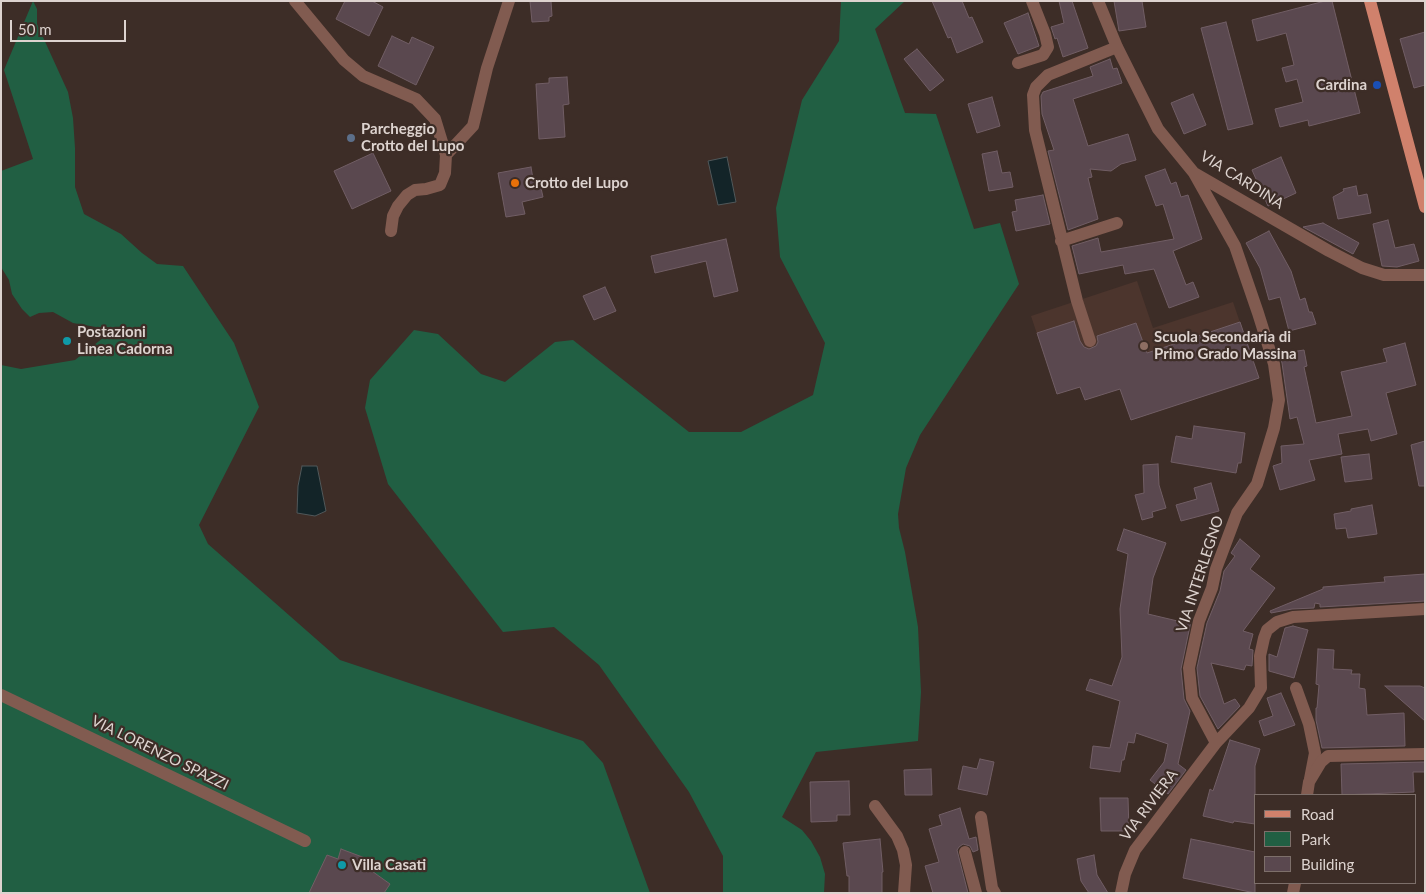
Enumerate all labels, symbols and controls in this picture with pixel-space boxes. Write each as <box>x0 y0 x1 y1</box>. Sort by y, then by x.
scale bar <box>12 10 129 42</box>
text: 50 m <box>18 20 52 38</box>
place label: Cardina <box>1316 76 1367 94</box>
marker: Cardina <box>1371 79 1383 91</box>
place label: Parcheggio Crotto del Lupo <box>361 120 464 155</box>
marker: Parcheggio Crotto del Lupo <box>345 132 357 144</box>
street label: VIA CARDINA <box>1197 147 1287 213</box>
place label: Crotto del Lupo <box>525 174 628 192</box>
marker: Crotto del Lupo <box>509 177 521 189</box>
place label: Postazioni Linea Cadorna <box>77 323 173 358</box>
place label: Scuola Secondaria di Primo Grado Massina <box>1154 328 1297 363</box>
marker: Postazioni Linea Cadorna <box>61 335 73 347</box>
marker: Scuola Secondaria di Primo Grado Massina <box>1138 340 1150 352</box>
street label: VIA INTERLEGNO <box>1173 513 1227 635</box>
street label: VIA LORENZO SPAZZI <box>88 712 232 794</box>
street label: VIA RIVIERA <box>1116 766 1182 844</box>
legend <box>1254 794 1416 884</box>
text: Road <box>1301 805 1334 823</box>
text: Park <box>1301 830 1330 848</box>
text: Building <box>1301 855 1354 873</box>
place label: Villa Casati <box>352 856 426 874</box>
marker: Villa Casati <box>336 859 348 871</box>

